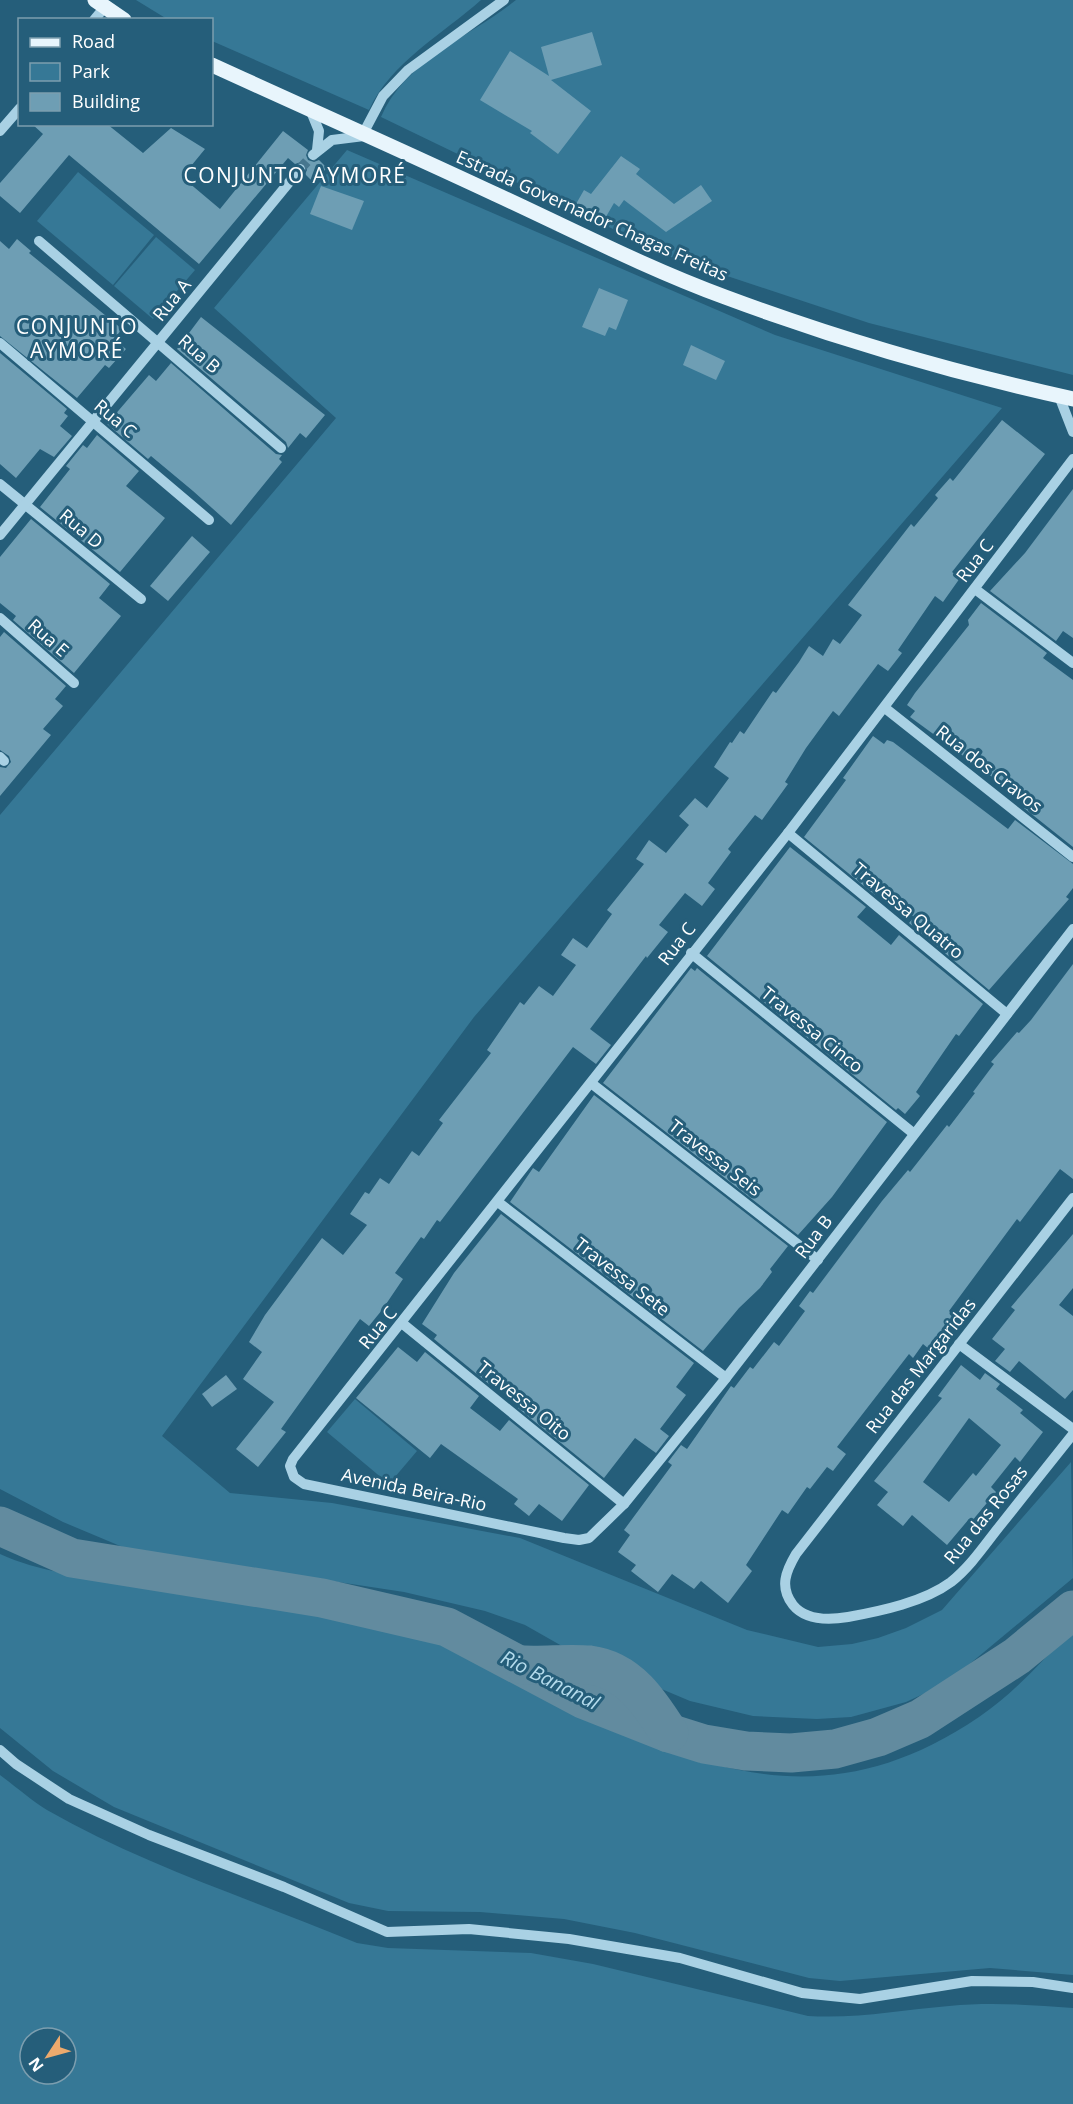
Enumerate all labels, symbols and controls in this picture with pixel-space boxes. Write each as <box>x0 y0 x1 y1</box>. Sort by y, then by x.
legend <box>18 18 213 126</box>
text: Road <box>72 29 115 53</box>
text: Park <box>72 59 110 83</box>
text: Building <box>72 89 140 113</box>
street label: Estrada Governador Chagas Freitas <box>453 144 732 286</box>
district label: CONJUNTO AYMORÉ <box>184 161 406 189</box>
street label: Rua A <box>147 273 196 326</box>
district label: CONJUNTO AYMORÉ <box>16 312 138 364</box>
street label: Rua B <box>173 328 226 378</box>
street label: Rua C <box>89 394 142 443</box>
street label: Rua D <box>55 503 108 553</box>
street label: Rua C <box>950 534 998 587</box>
street label: Rua E <box>23 613 74 662</box>
street label: Rua dos Cravos <box>931 719 1048 817</box>
street label: Travessa Quatro <box>848 857 969 964</box>
street label: Rua C <box>652 917 700 970</box>
street label: Travessa Cinco <box>757 981 869 1078</box>
street label: Travessa Seis <box>664 1113 767 1201</box>
street label: Rua B <box>789 1210 837 1263</box>
street label: Travessa Sete <box>570 1231 675 1321</box>
street label: Rua das Margaridas <box>860 1293 981 1438</box>
street label: Rua C <box>353 1301 402 1354</box>
street label: Travessa Oito <box>473 1355 576 1445</box>
street label: Rua das Rosas <box>938 1460 1032 1569</box>
street label: Avenida Beira-Rio <box>339 1462 489 1516</box>
water label: Rio Bananal <box>496 1643 605 1716</box>
north arrow <box>18 2026 78 2086</box>
text: N <box>23 2053 49 2077</box>

